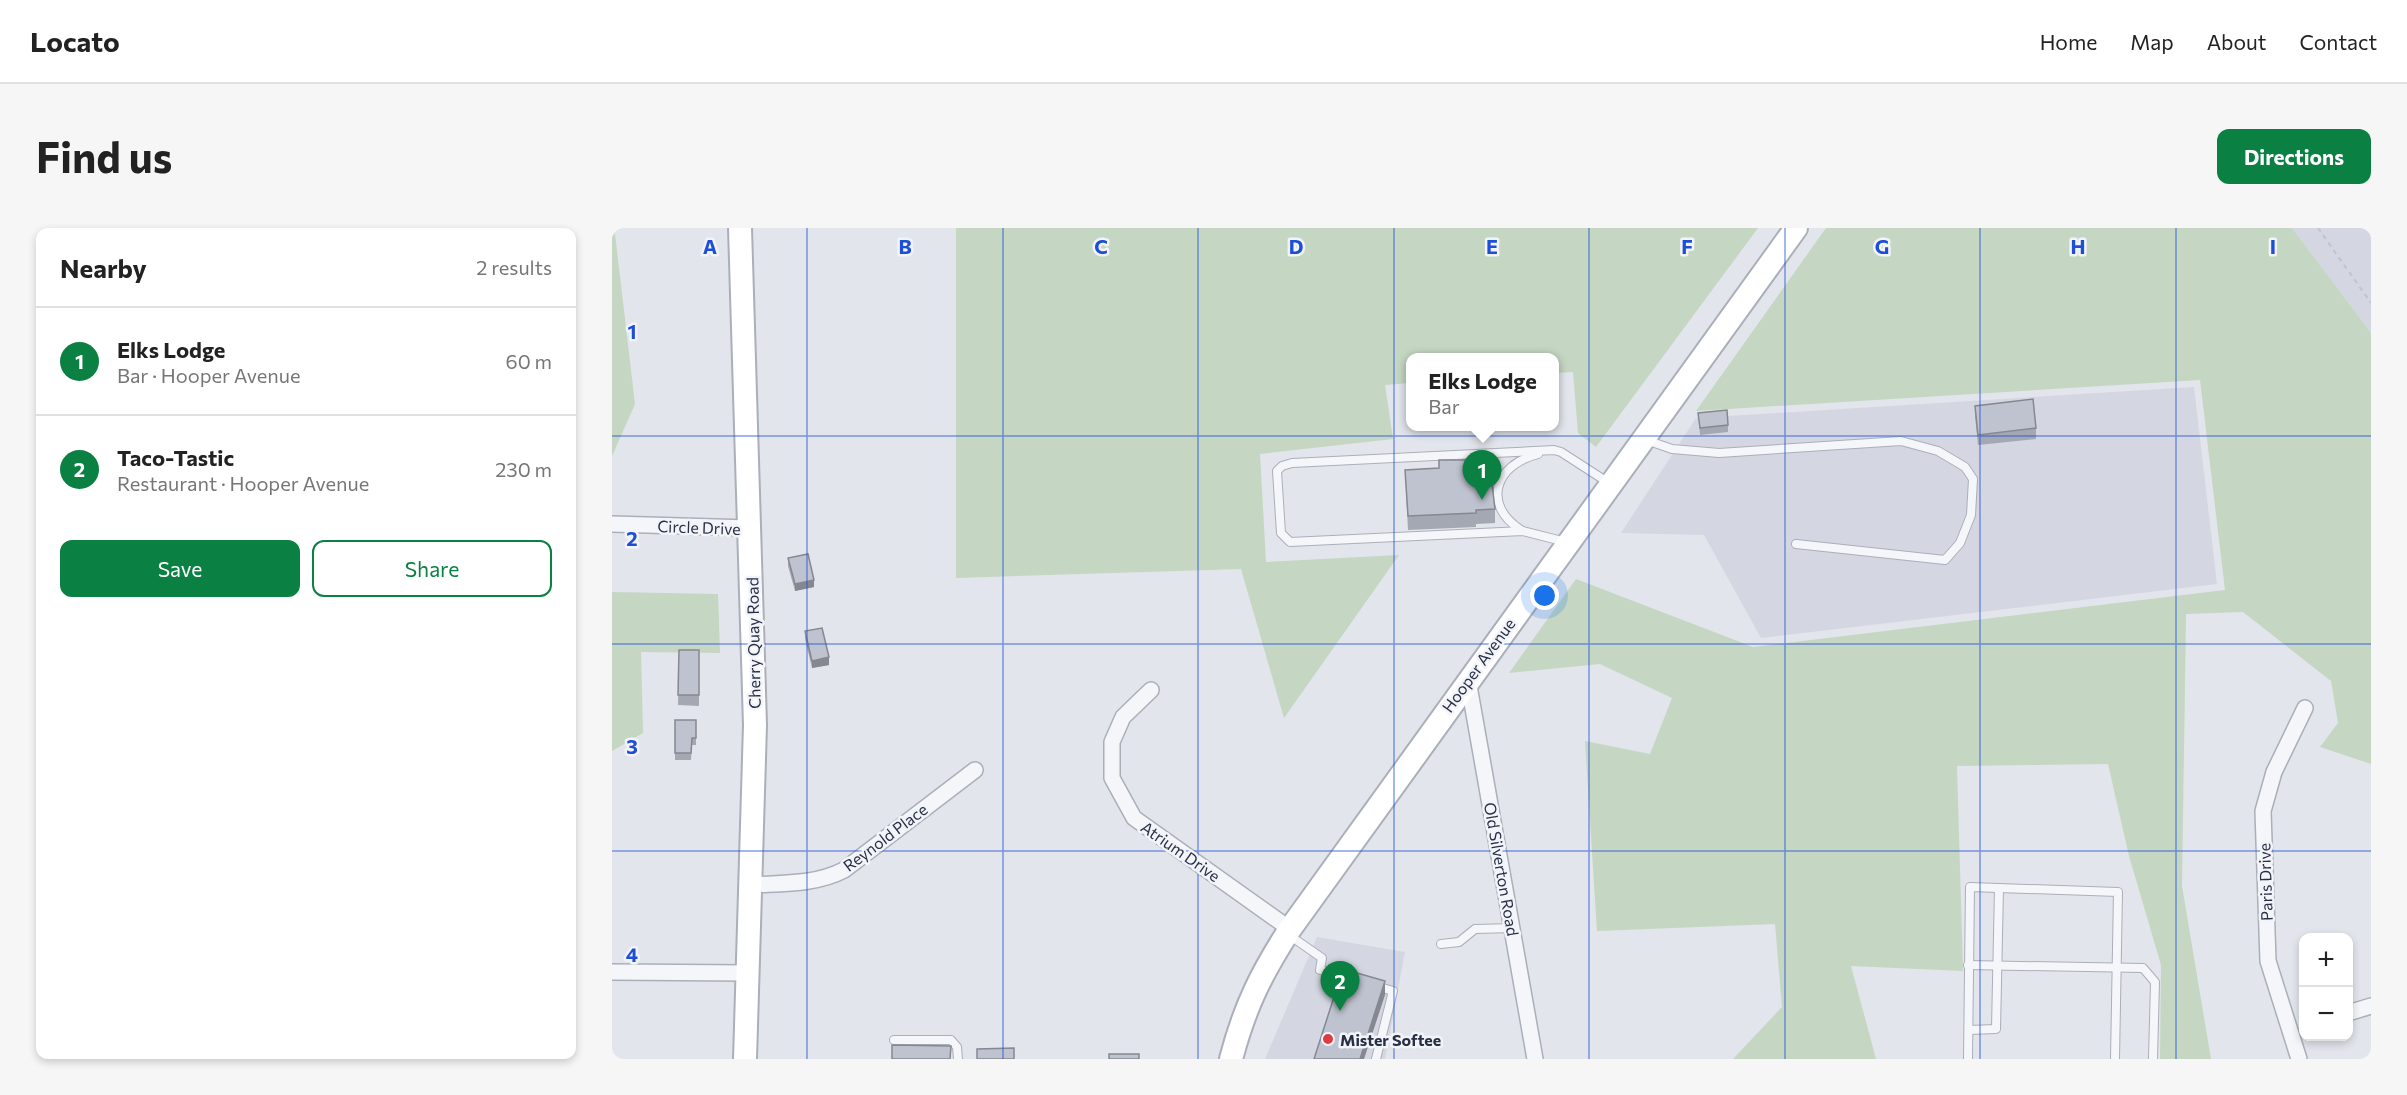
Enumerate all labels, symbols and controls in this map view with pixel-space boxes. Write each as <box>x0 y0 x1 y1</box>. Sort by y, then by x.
text: Locato <box>30 24 120 58</box>
text: Home <box>2040 29 2097 54</box>
text: Map <box>2130 29 2174 54</box>
text: About <box>2207 29 2266 54</box>
text: Contact <box>2299 29 2377 54</box>
button: Directions <box>2217 129 2371 184</box>
text: Find us <box>36 130 172 182</box>
text: A <box>703 234 717 258</box>
text: B <box>898 234 912 258</box>
text: C <box>1094 234 1108 258</box>
text: D <box>1289 234 1303 258</box>
text: E <box>1486 234 1498 258</box>
text: F <box>1681 234 1693 258</box>
text: G <box>1875 234 1889 258</box>
text: H <box>2071 234 2086 258</box>
text: I <box>2270 234 2276 258</box>
text: Nearby <box>60 252 147 283</box>
text: 2 results <box>476 255 552 279</box>
text: 1 <box>627 319 637 343</box>
text: Elks Lodge <box>117 336 225 363</box>
text: 1 <box>75 349 84 373</box>
text: 60 m <box>506 349 552 373</box>
popup <box>1406 353 1559 431</box>
text: Bar · Hooper Avenue <box>117 363 301 387</box>
text: Elks Lodge <box>1428 367 1537 394</box>
text: Bar <box>1428 394 1460 418</box>
text: Taco-Tastic <box>117 444 234 471</box>
pin: 1 <box>1462 450 1502 500</box>
text: 2 <box>74 457 85 481</box>
text: 230 m <box>495 457 552 481</box>
text: Restaurant · Hooper Avenue <box>117 471 369 495</box>
street label: Circle Drive <box>657 516 741 538</box>
text: 2 <box>626 526 638 550</box>
button: Save <box>60 540 300 597</box>
button: Share <box>312 540 552 597</box>
street label: Cherry Quay Road <box>742 577 764 709</box>
your location <box>1530 581 1559 610</box>
street label: Hooper Avenue <box>1437 614 1519 716</box>
text: 3 <box>626 734 638 758</box>
street label: Reynold Place <box>839 799 931 875</box>
street label: Old Silverton Road <box>1481 801 1523 937</box>
street label: Atrium Drive <box>1138 817 1224 885</box>
street label: Paris Drive <box>2254 843 2276 921</box>
map controls <box>2299 933 2353 1041</box>
button: + <box>2299 933 2353 987</box>
text: 4 <box>626 942 638 966</box>
pin: 2 <box>1320 962 1360 1011</box>
button: − <box>2299 987 2353 1041</box>
place label: Mister Softee <box>1340 1030 1441 1049</box>
marker: Mister Softee <box>1321 1032 1335 1046</box>

